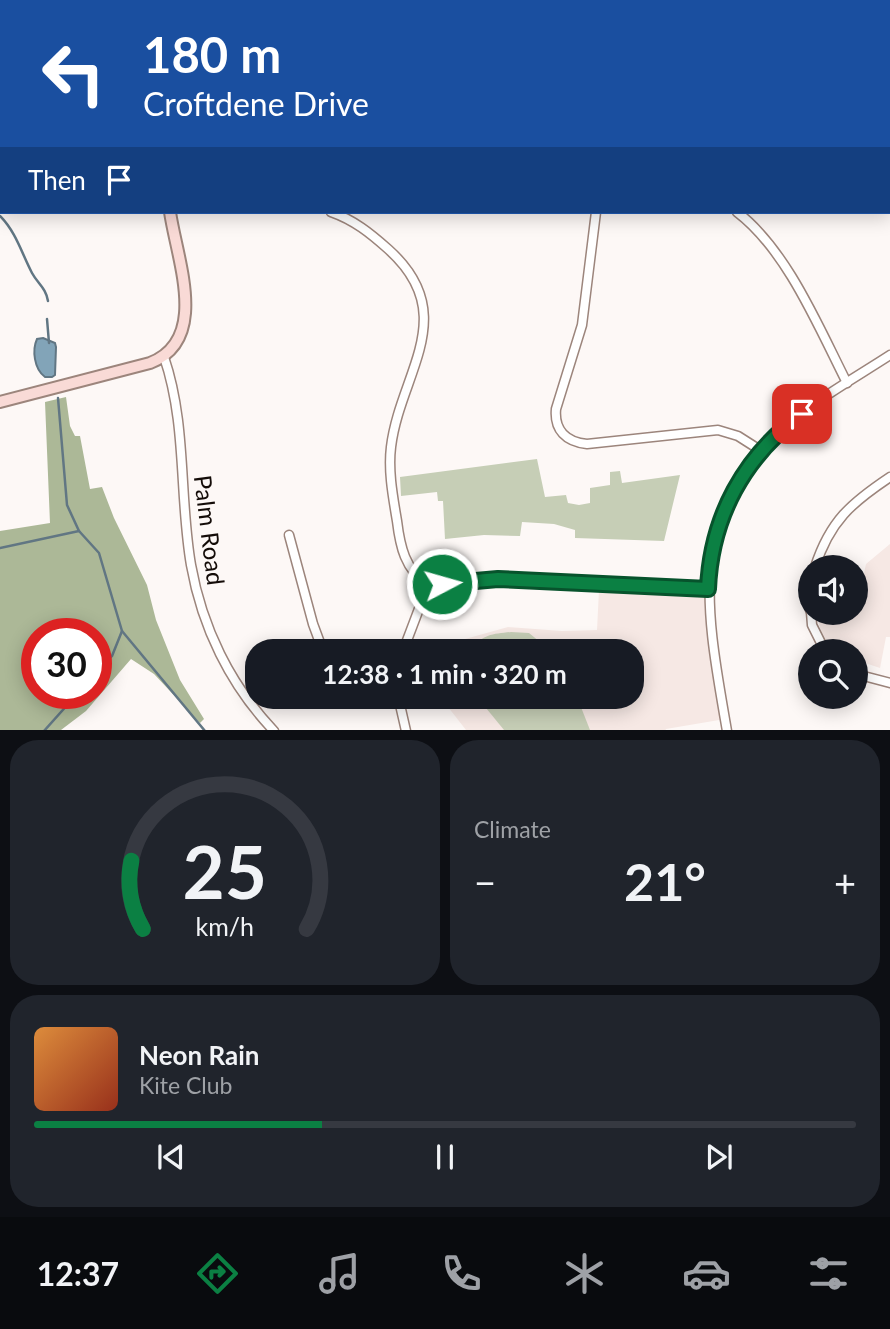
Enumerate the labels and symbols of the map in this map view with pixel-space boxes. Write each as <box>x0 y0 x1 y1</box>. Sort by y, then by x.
pin <box>772 384 832 444</box>
street label: Palm Road <box>189 473 231 587</box>
position arrow <box>405 547 479 621</box>
speed limit sign: 30 <box>21 618 112 709</box>

